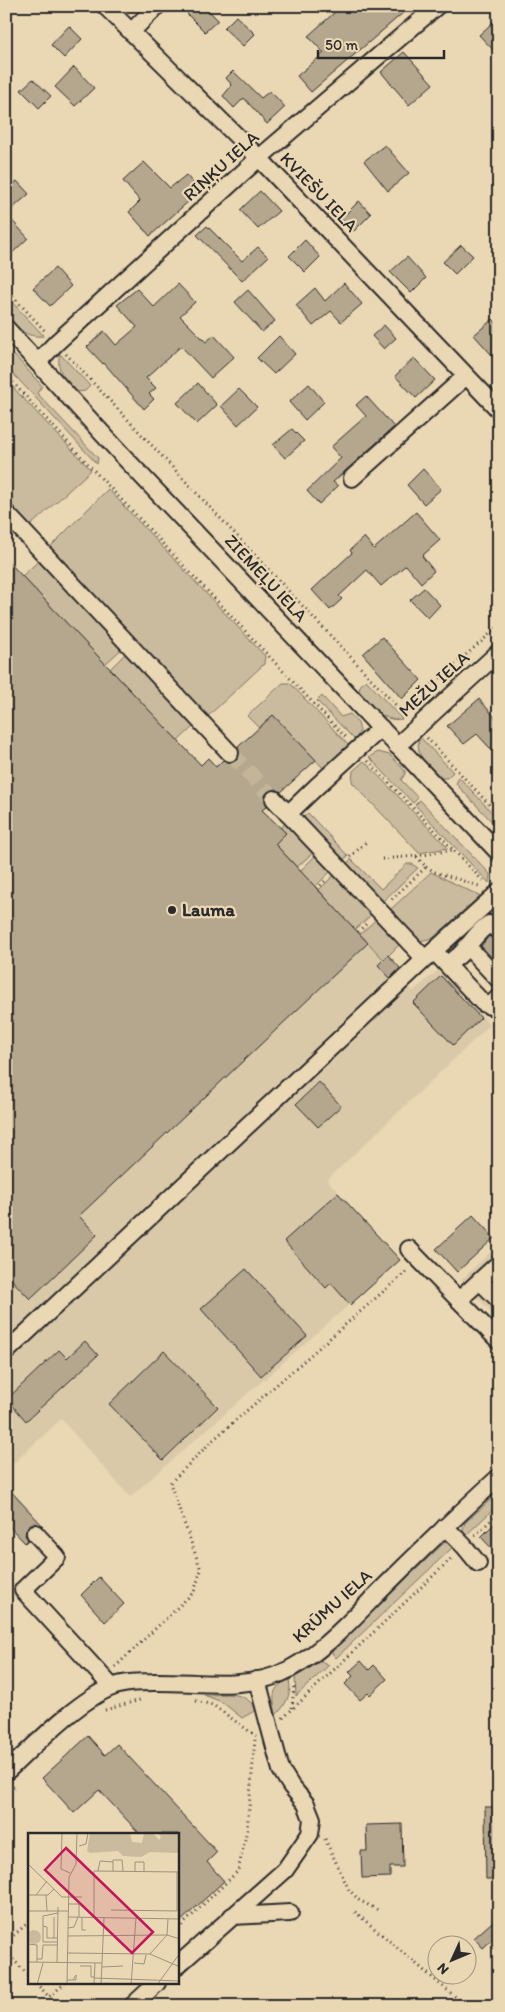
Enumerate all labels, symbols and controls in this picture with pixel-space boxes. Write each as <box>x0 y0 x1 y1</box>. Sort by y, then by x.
scale bar <box>318 28 444 60</box>
text: 50 m <box>325 36 358 54</box>
street label: RIŅĶU IELA <box>179 126 264 206</box>
street label: KVIEŠU IELA <box>276 148 363 237</box>
street label: ZIEMEĻU IELA <box>220 530 312 627</box>
street label: MEŽU IELA <box>394 646 474 721</box>
place label: Lauma <box>182 899 235 921</box>
marker: Lauma <box>166 904 178 916</box>
street label: KRŪMU IELA <box>288 1564 377 1648</box>
inset map <box>28 1833 179 1984</box>
north arrow <box>428 1934 478 1984</box>
text: N <box>434 1959 452 1978</box>

